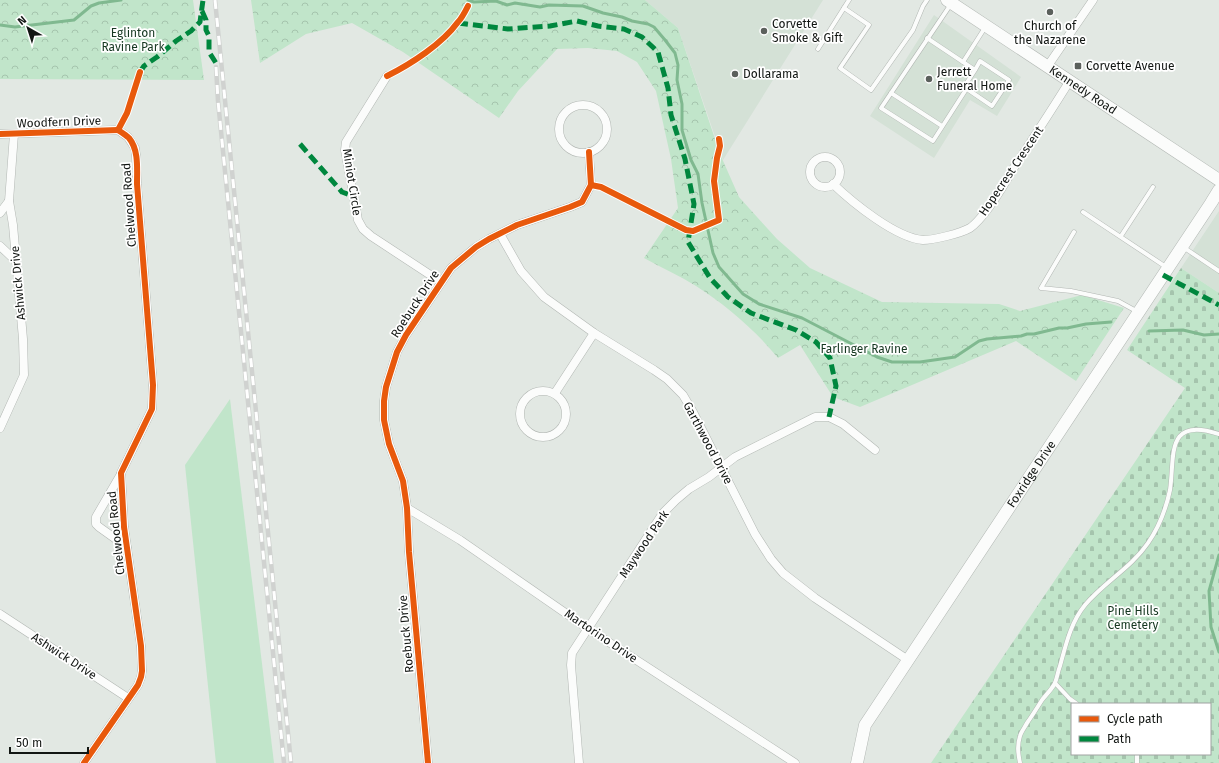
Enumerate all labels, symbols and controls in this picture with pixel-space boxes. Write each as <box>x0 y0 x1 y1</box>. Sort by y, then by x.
marker: Church of the Nazarene <box>1045 7 1055 17</box>
north arrow <box>8 8 48 48</box>
text: N <box>15 13 29 28</box>
place label: Corvette Smoke & Gift <box>772 17 843 45</box>
place label: Church of the Nazarene <box>1014 19 1086 47</box>
park label: Eglinton Ravine Park <box>101 26 165 54</box>
marker: Corvette Smoke & Gift <box>759 26 769 36</box>
place label: Corvette Avenue <box>1086 59 1175 73</box>
marker: Corvette Avenue <box>1073 61 1083 71</box>
street label: Kennedy Road <box>1047 63 1119 117</box>
place label: Jerrett Funeral Home <box>937 65 1012 93</box>
place label: Dollarama <box>743 67 799 81</box>
marker: Dollarama <box>730 69 740 79</box>
marker: Jerrett Funeral Home <box>924 74 934 84</box>
street label: Woodfern Drive <box>17 114 101 130</box>
street label: Hopecrest Crescent <box>976 123 1046 218</box>
street label: Miniot Circle <box>340 147 364 217</box>
street label: Chelwood Road <box>119 162 139 248</box>
street label: Ashwick Drive <box>8 245 28 321</box>
street label: Roebuck Drive <box>388 267 442 341</box>
park label: Farlinger Ravine <box>820 342 908 356</box>
street label: Garthwood Drive <box>680 399 736 487</box>
street label: Foxridge Drive <box>1004 438 1059 510</box>
street label: Chelwood Road <box>105 490 127 576</box>
street label: Maywood Park <box>616 507 672 580</box>
street label: Roebuck Drive <box>396 595 416 673</box>
park label: Pine Hills Cemetery <box>1107 604 1159 632</box>
street label: Martorino Drive <box>562 606 640 666</box>
street label: Ashwick Drive <box>29 630 99 682</box>
legend <box>1071 703 1211 755</box>
text: Cycle path <box>1107 712 1163 726</box>
scale bar <box>10 729 88 755</box>
text: Path <box>1107 732 1131 746</box>
text: 50 m <box>16 736 42 750</box>

